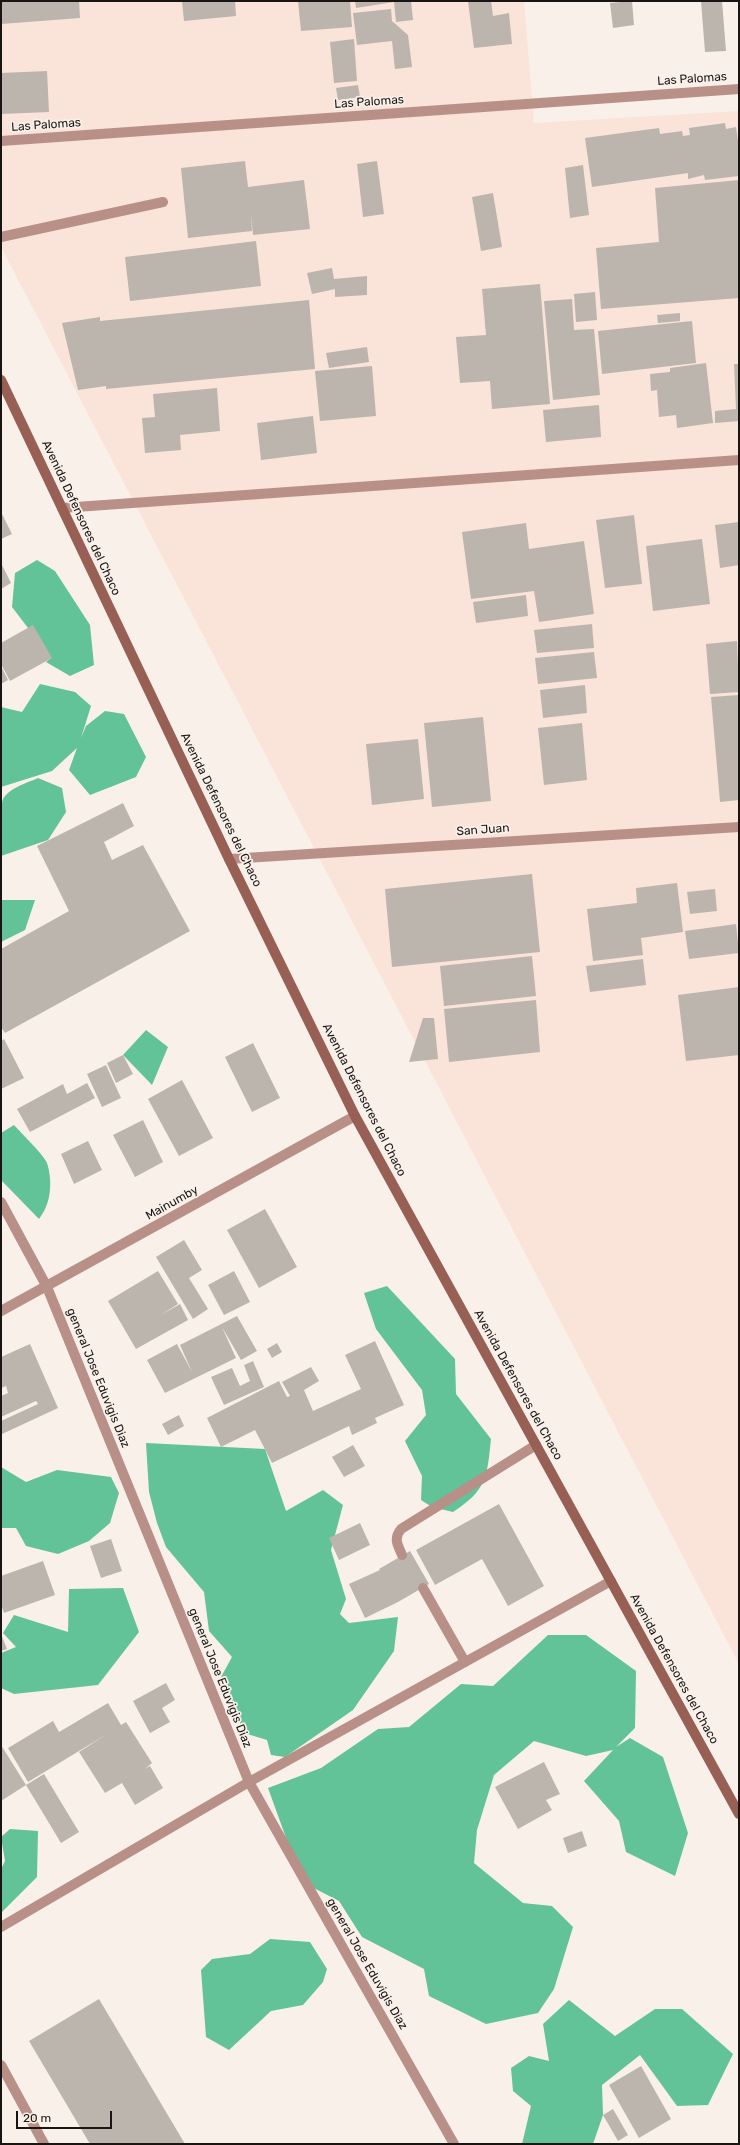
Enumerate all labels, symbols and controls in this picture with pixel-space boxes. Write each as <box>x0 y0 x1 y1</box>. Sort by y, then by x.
street label: Las Palomas <box>657 69 727 89</box>
street label: Las Palomas <box>334 92 404 112</box>
street label: Las Palomas <box>11 115 81 135</box>
street label: Avenida Defensores del Chaco <box>39 438 123 598</box>
street label: Avenida Defensores del Chaco <box>177 731 265 889</box>
street label: San Juan <box>456 821 510 839</box>
street label: Avenida Defensores del Chaco <box>319 1021 409 1179</box>
street label: Mainumby <box>143 1183 201 1223</box>
street label: general Jose Eduvigis Diaz <box>63 1306 133 1450</box>
street label: Avenida Defensores del Chaco <box>471 1307 565 1463</box>
street label: Avenida Defensores del Chaco <box>627 1591 721 1747</box>
street label: general Jose Eduvigis Diaz <box>185 1606 255 1750</box>
street label: general Jose Eduvigis Diaz <box>323 1896 411 2032</box>
scale bar <box>18 2103 114 2129</box>
text: 20 m <box>23 2111 51 2125</box>

